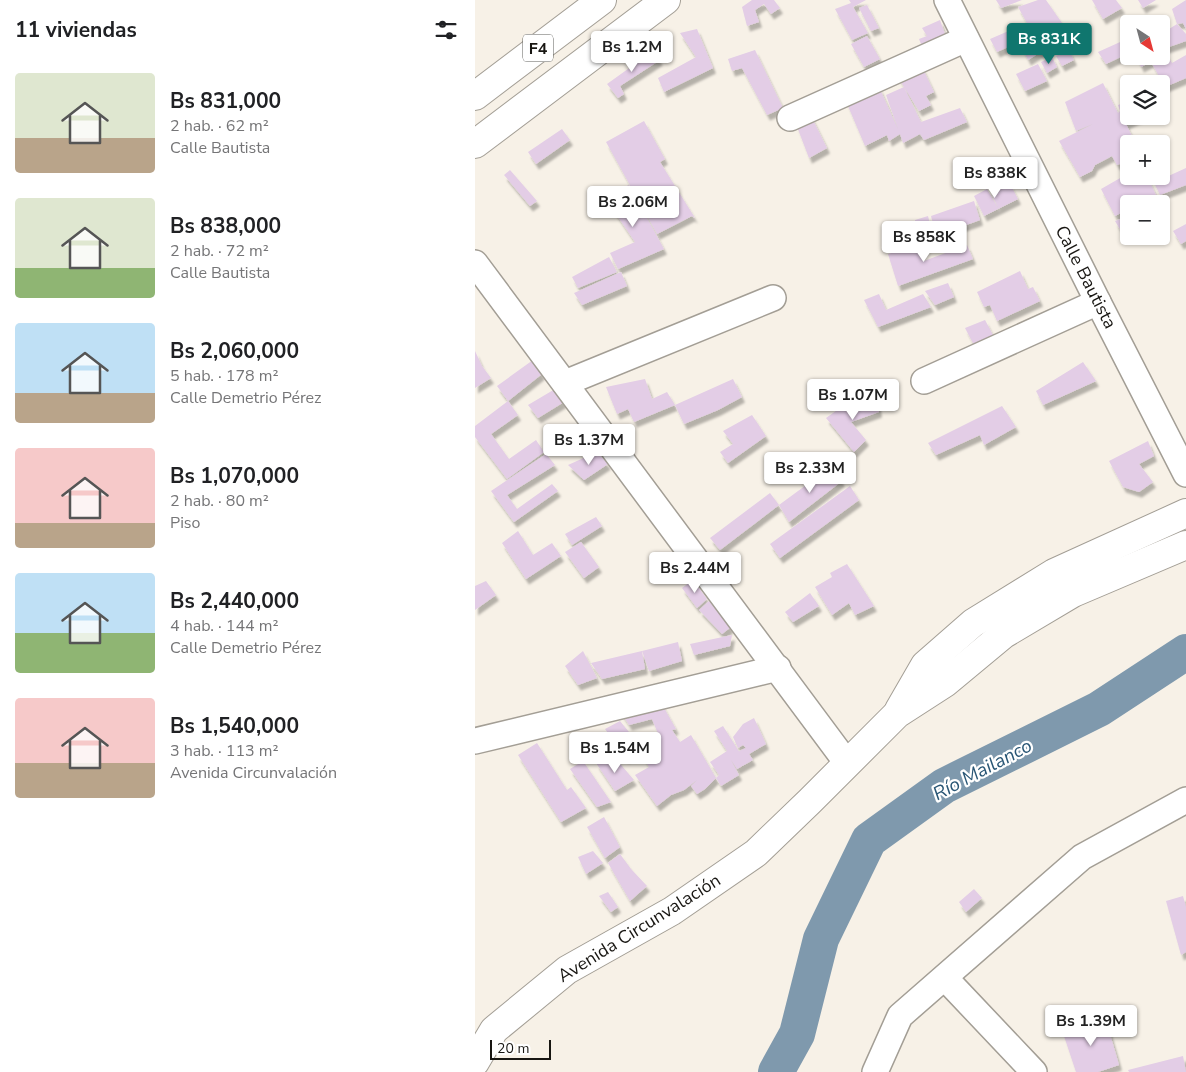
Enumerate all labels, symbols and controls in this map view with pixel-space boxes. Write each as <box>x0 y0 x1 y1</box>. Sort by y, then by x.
north arrow <box>1120 15 1170 65</box>
map controls <box>1120 15 1170 245</box>
text: 11 viviendas <box>15 16 137 44</box>
icon: filters <box>432 16 460 44</box>
pin: Bs 831K <box>1003 22 1095 65</box>
text: Bs 831K <box>1018 28 1080 50</box>
pin: Bs 1.2M <box>586 30 678 73</box>
road number: F4 <box>523 34 553 62</box>
text: Bs 1.2M <box>602 36 662 58</box>
button: layers <box>1120 75 1170 125</box>
text: Bs 831,000 <box>170 87 281 115</box>
icon: home <box>55 93 115 153</box>
text: 2 hab. · 62 m² <box>170 115 269 137</box>
button: + <box>1120 135 1170 185</box>
text: Calle Bautista <box>170 137 270 159</box>
pin: Bs 838K <box>949 156 1041 199</box>
text: Bs 838K <box>964 162 1026 184</box>
pin: Bs 2.06M <box>581 186 685 228</box>
text: Bs 2.06M <box>598 191 668 213</box>
button: − <box>1120 195 1170 245</box>
text: Bs 838,000 <box>170 212 281 240</box>
icon: home <box>55 218 115 278</box>
pin: Bs 858K <box>878 220 970 263</box>
street label: Calle Bautista <box>1050 221 1122 333</box>
text: Bs 858K <box>893 226 955 248</box>
text: 2 hab. · 72 m² <box>170 240 269 262</box>
text: Calle Bautista <box>170 262 270 284</box>
text: Bs 2,060,000 <box>170 337 299 365</box>
icon: home <box>55 343 115 403</box>
text: 5 hab. · 178 m² <box>170 365 278 387</box>
pin: Bs 1.07M <box>801 378 905 421</box>
text: Bs 1.07M <box>818 384 888 406</box>
text: Calle Demetrio Pérez <box>170 387 321 409</box>
pin: Bs 1.37M <box>537 424 641 466</box>
text: Bs 1.37M <box>554 429 624 451</box>
pin: Bs 2.33M <box>758 452 862 494</box>
text: Bs 2.33M <box>775 457 845 479</box>
text: Bs 1,070,000 <box>170 462 299 490</box>
icon: home <box>55 468 115 528</box>
text: 2 hab. · 80 m² <box>170 490 269 512</box>
text: Piso <box>170 512 200 534</box>
pin: Bs 2.44M <box>643 552 747 594</box>
text: Bs 2.44M <box>660 557 730 579</box>
text: Bs 2,440,000 <box>170 587 299 615</box>
icon: home <box>55 593 115 653</box>
text: 4 hab. · 144 m² <box>170 615 278 637</box>
text: Calle Demetrio Pérez <box>170 637 321 659</box>
text: Bs 1,540,000 <box>170 712 299 740</box>
icon: home <box>55 718 115 778</box>
pin: Bs 1.54M <box>563 732 667 774</box>
water label: Río Mailanco <box>928 733 1037 807</box>
text: Bs 1.54M <box>580 737 650 759</box>
text: 3 hab. · 113 m² <box>170 740 278 762</box>
text: Avenida Circunvalación <box>170 762 337 784</box>
street label: Avenida Circunvalación <box>553 868 725 988</box>
pin: Bs 1.39M <box>1039 1004 1143 1047</box>
text: Bs 1.39M <box>1056 1010 1126 1032</box>
scale bar <box>490 1037 551 1060</box>
text: 20 m <box>497 1039 529 1058</box>

